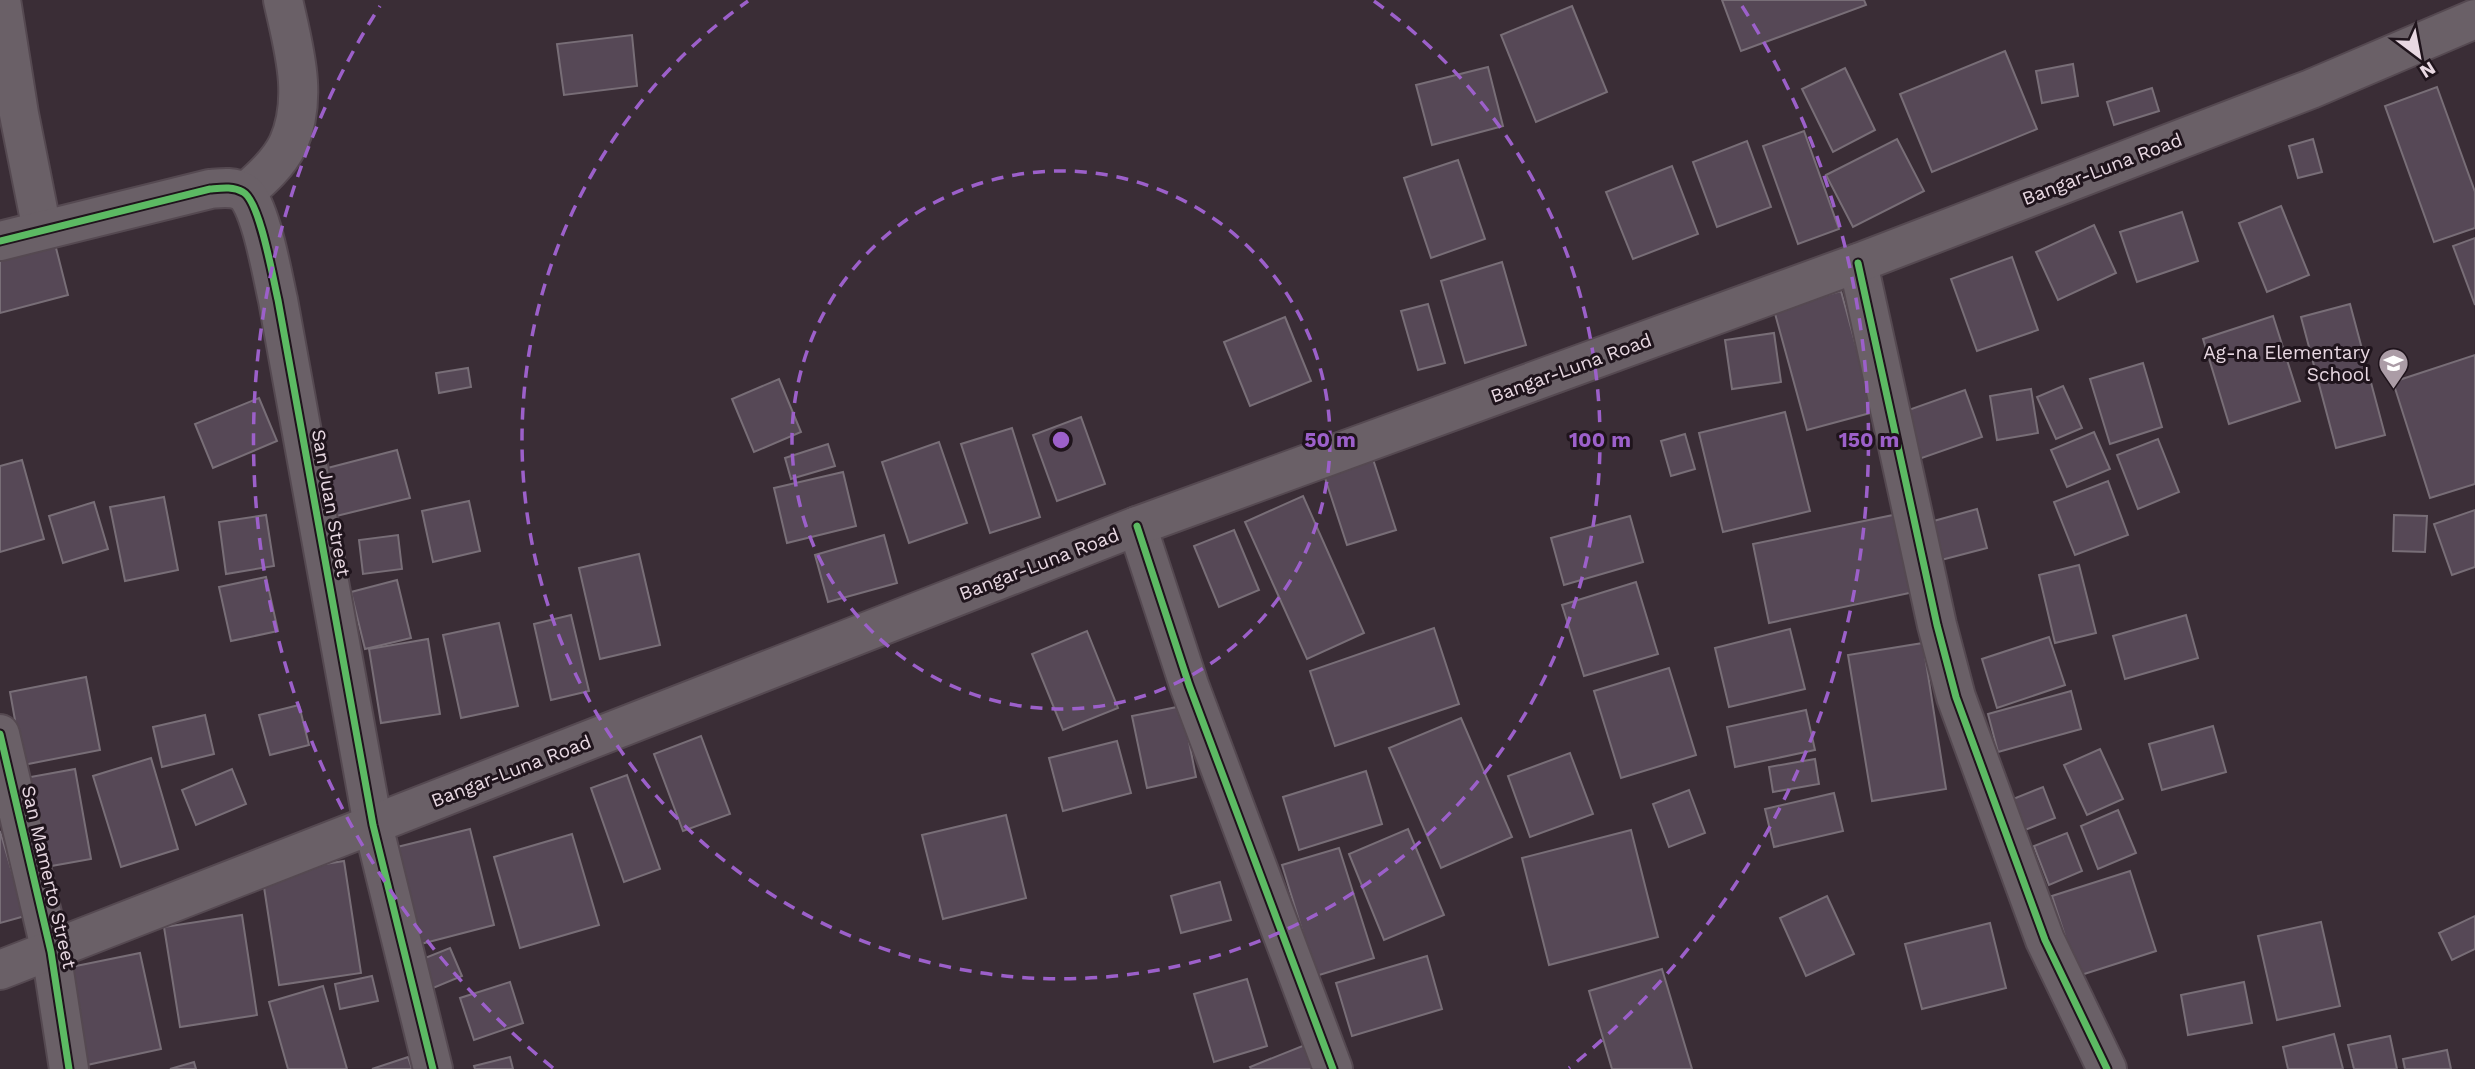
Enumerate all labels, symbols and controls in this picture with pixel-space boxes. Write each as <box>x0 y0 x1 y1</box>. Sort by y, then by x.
north arrow <box>2384 21 2454 91</box>
text: N <box>2416 57 2440 83</box>
street label: Bangar-Luna Road <box>2019 128 2185 210</box>
street label: Bangar-Luna Road <box>1487 328 1655 408</box>
place label: Ag-na Elementary School <box>2203 341 2370 386</box>
school or university icon: Ag-na Elementary School <box>2376 346 2410 390</box>
text: 50 m <box>1304 427 1356 452</box>
text: 100 m <box>1569 427 1631 452</box>
text: 150 m <box>1839 427 1899 452</box>
street label: San Juan Street <box>307 428 355 578</box>
centre of rings <box>1049 428 1073 452</box>
street label: Bangar-Luna Road <box>956 523 1122 605</box>
street label: Bangar-Luna Road <box>428 730 594 812</box>
street label: San Mamerto Street <box>17 783 81 971</box>

